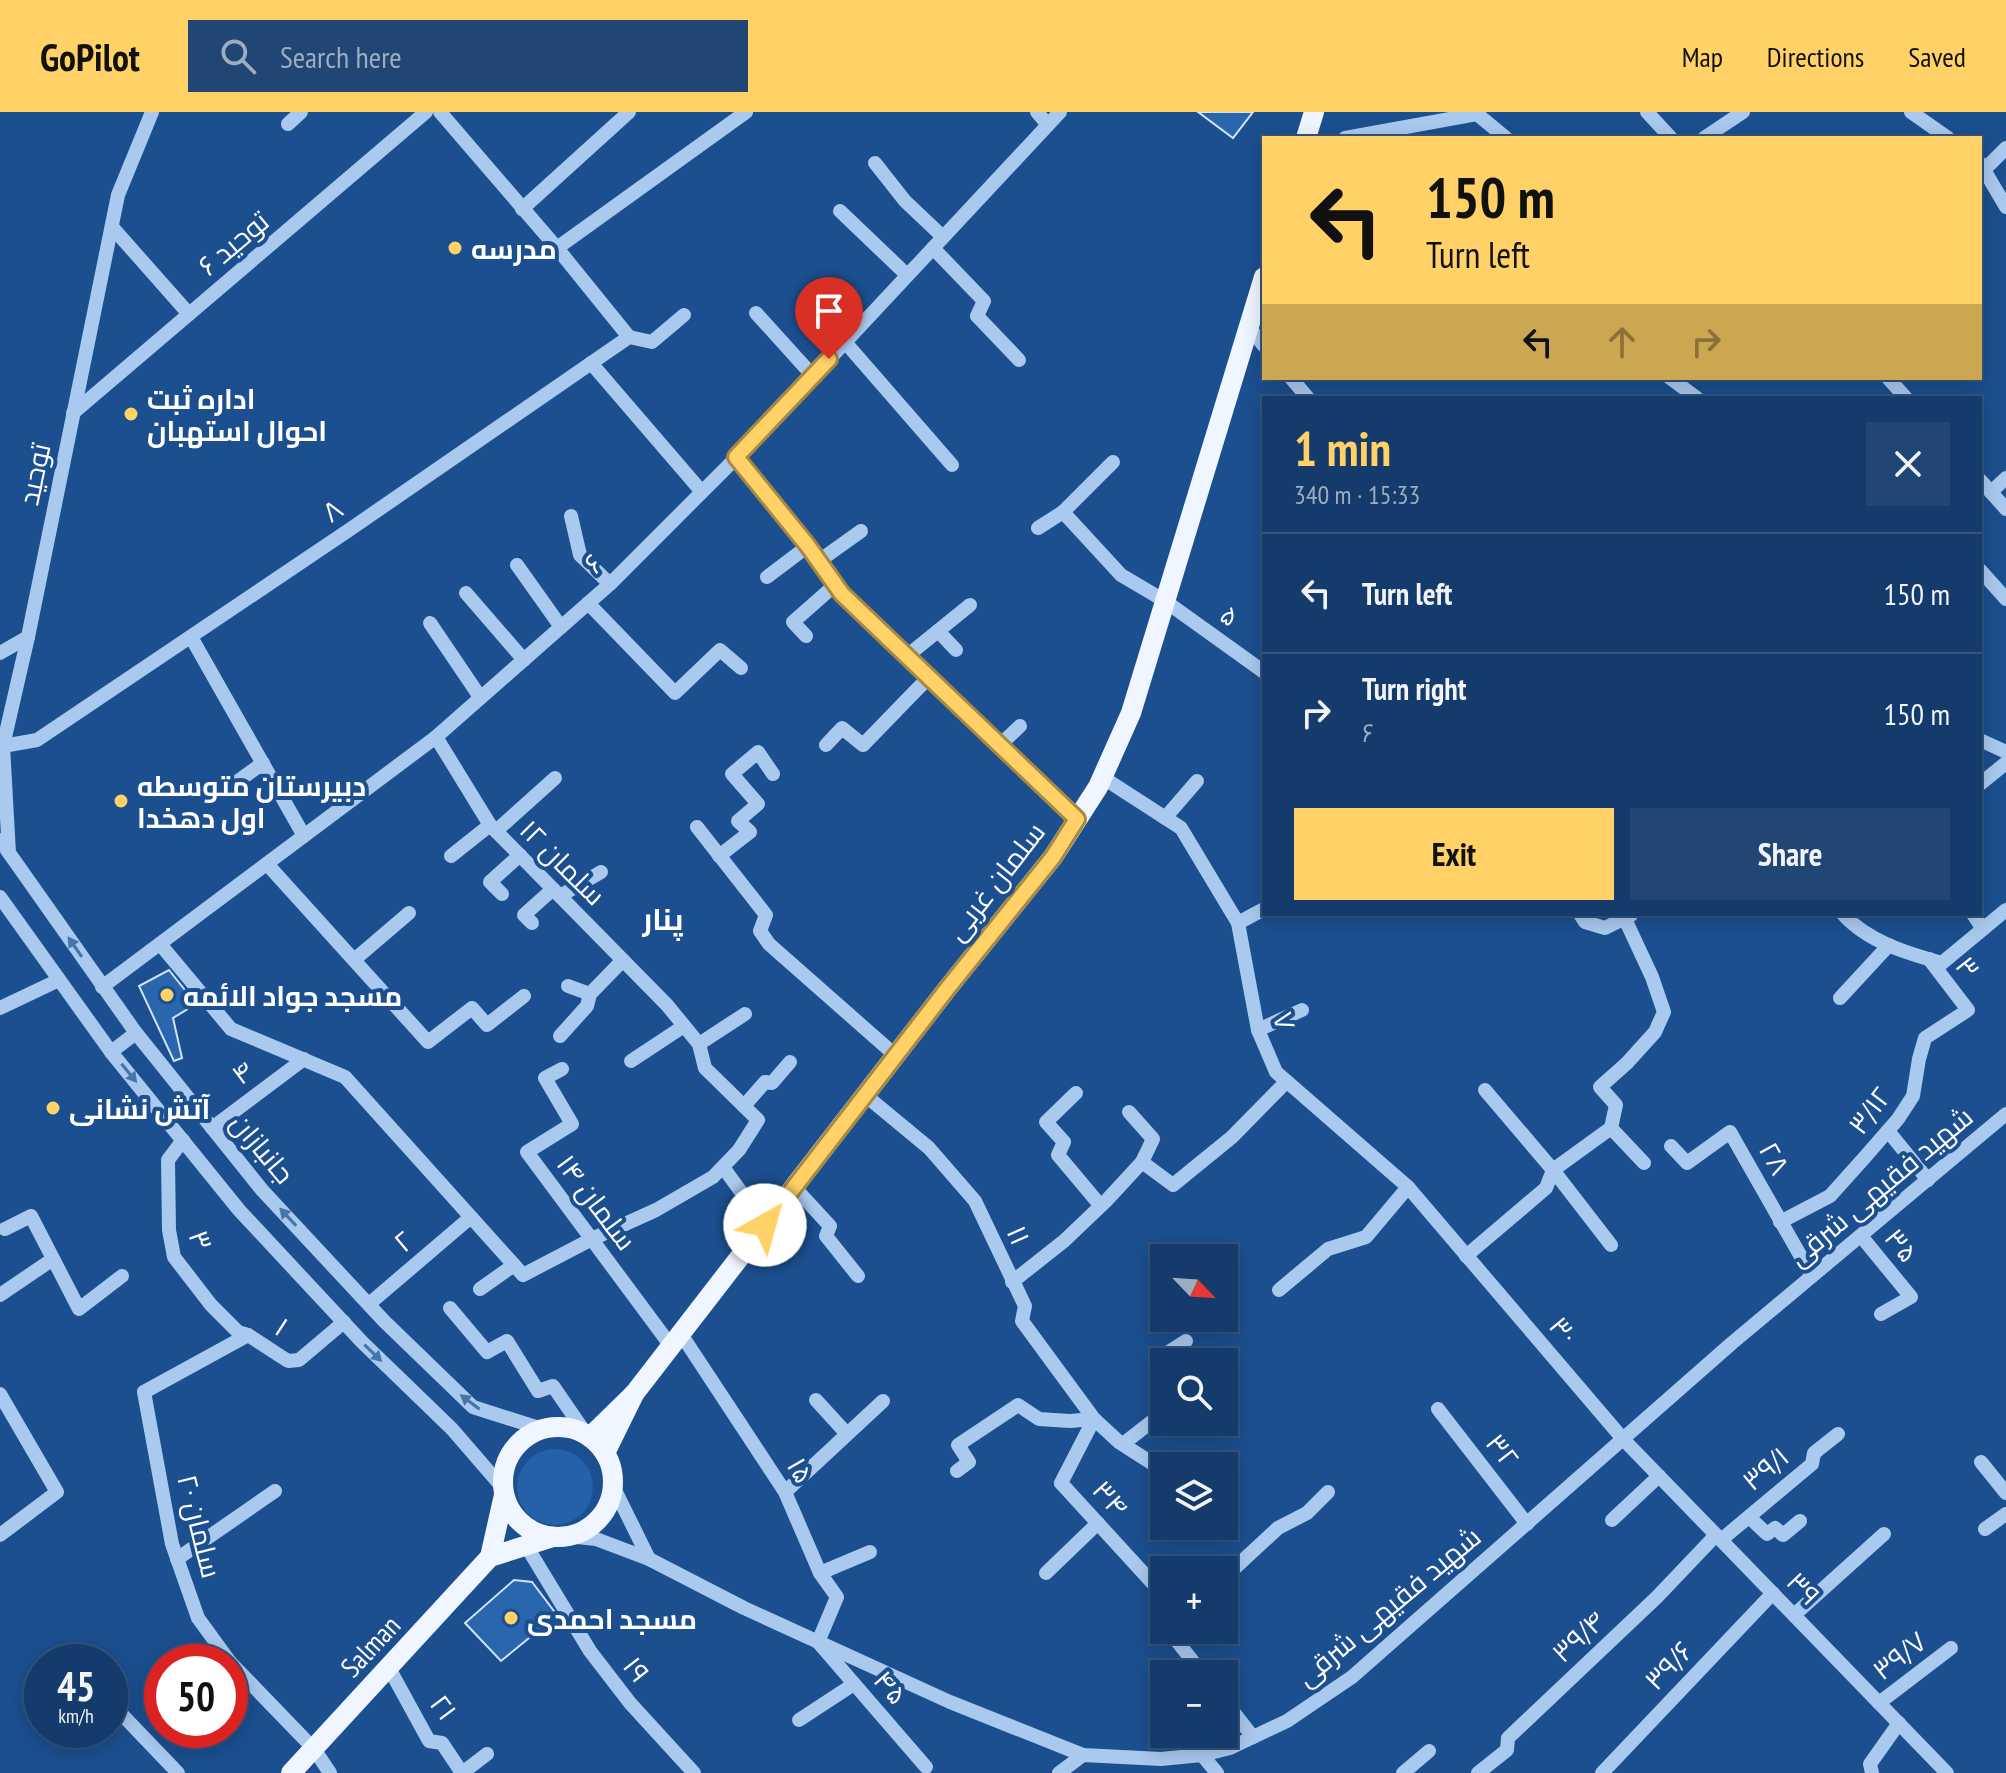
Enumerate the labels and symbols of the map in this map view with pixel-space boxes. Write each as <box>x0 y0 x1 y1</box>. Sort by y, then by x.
street label: توحید ۶ <box>190 202 277 283</box>
place label: مدرسه <box>471 230 557 267</box>
marker: مدرسه <box>446 239 464 257</box>
pin <box>795 277 863 359</box>
place label: اداره ثبت احوال استهبان <box>147 380 327 449</box>
marker: اداره ثبت احوال استهبان <box>122 405 140 423</box>
street label: توحید <box>9 439 59 508</box>
street label: ۸ <box>314 490 350 530</box>
street label: ۶ <box>575 545 611 581</box>
street label: ۵ <box>1213 596 1247 634</box>
place label: دبیرستان متوسطه اول دهخدا <box>137 767 366 836</box>
marker: دبیرستان متوسطه اول دهخدا <box>112 792 130 810</box>
street label: سلمان ۱۲ <box>512 811 614 913</box>
street label: سلمان غربی <box>937 814 1053 948</box>
district label: پنار <box>641 899 684 941</box>
one-way arrow <box>68 937 83 958</box>
street label: ۳ <box>1948 948 1988 986</box>
place label: مسجد جواد الائمه <box>183 977 402 1014</box>
marker: مسجد جواد الائمه <box>158 986 176 1004</box>
street label: ۷ <box>1265 1007 1305 1035</box>
street label: ۴ <box>223 1052 261 1092</box>
one-way arrow <box>120 1063 136 1083</box>
street label: ۳/۱۲ <box>1839 1079 1899 1141</box>
place label: آتش نشانی <box>69 1090 211 1127</box>
street label: شهید فقیهی شرقی <box>1780 1098 1980 1274</box>
marker: آتش نشانی <box>44 1099 62 1117</box>
street label: جانبازان <box>223 1105 303 1191</box>
street label: ۲۸ <box>1751 1135 1799 1181</box>
street label: سلمان ۱۴ <box>549 1147 645 1257</box>
position arrow <box>723 1183 807 1267</box>
one-way arrow <box>279 1208 297 1227</box>
street label: ۱۱ <box>999 1220 1039 1250</box>
street label: ۳۵ <box>1877 1220 1927 1270</box>
street label: ۲ <box>385 1222 421 1260</box>
street label: ۳ <box>180 1225 222 1255</box>
north arrow <box>1150 1244 1238 1332</box>
street label: ۱ <box>268 1308 296 1344</box>
street label: ۳۰ <box>1541 1308 1587 1352</box>
one-way arrow <box>363 1343 382 1362</box>
one-way arrow <box>460 1394 480 1410</box>
street label: ۳۲ <box>1478 1425 1528 1475</box>
street label: ۳۹/۱ <box>1734 1438 1796 1498</box>
street label: ۱۵ <box>779 1450 823 1490</box>
street label: سلمان ۲۰ <box>169 1470 231 1582</box>
street label: ۳۴ <box>1085 1472 1137 1524</box>
street label: شهید فقیهی شرقی <box>1288 1518 1488 1694</box>
street label: ۳۹ <box>1779 1563 1829 1613</box>
place label: مسجد احمدی <box>527 1600 697 1637</box>
street label: ۳۹/۴ <box>1543 1602 1613 1670</box>
street label: Salman <box>332 1607 408 1685</box>
marker: مسجد احمدی <box>502 1609 520 1627</box>
street label: ۳۹/۷ <box>1864 1622 1934 1688</box>
street label: ۳۹/۶ <box>1636 1632 1700 1698</box>
speed limit sign: 50 <box>144 1644 248 1748</box>
street label: ۱۹ <box>615 1648 659 1690</box>
street label: ۴۵ <box>866 1662 916 1712</box>
street label: ۲۱ <box>422 1687 466 1727</box>

